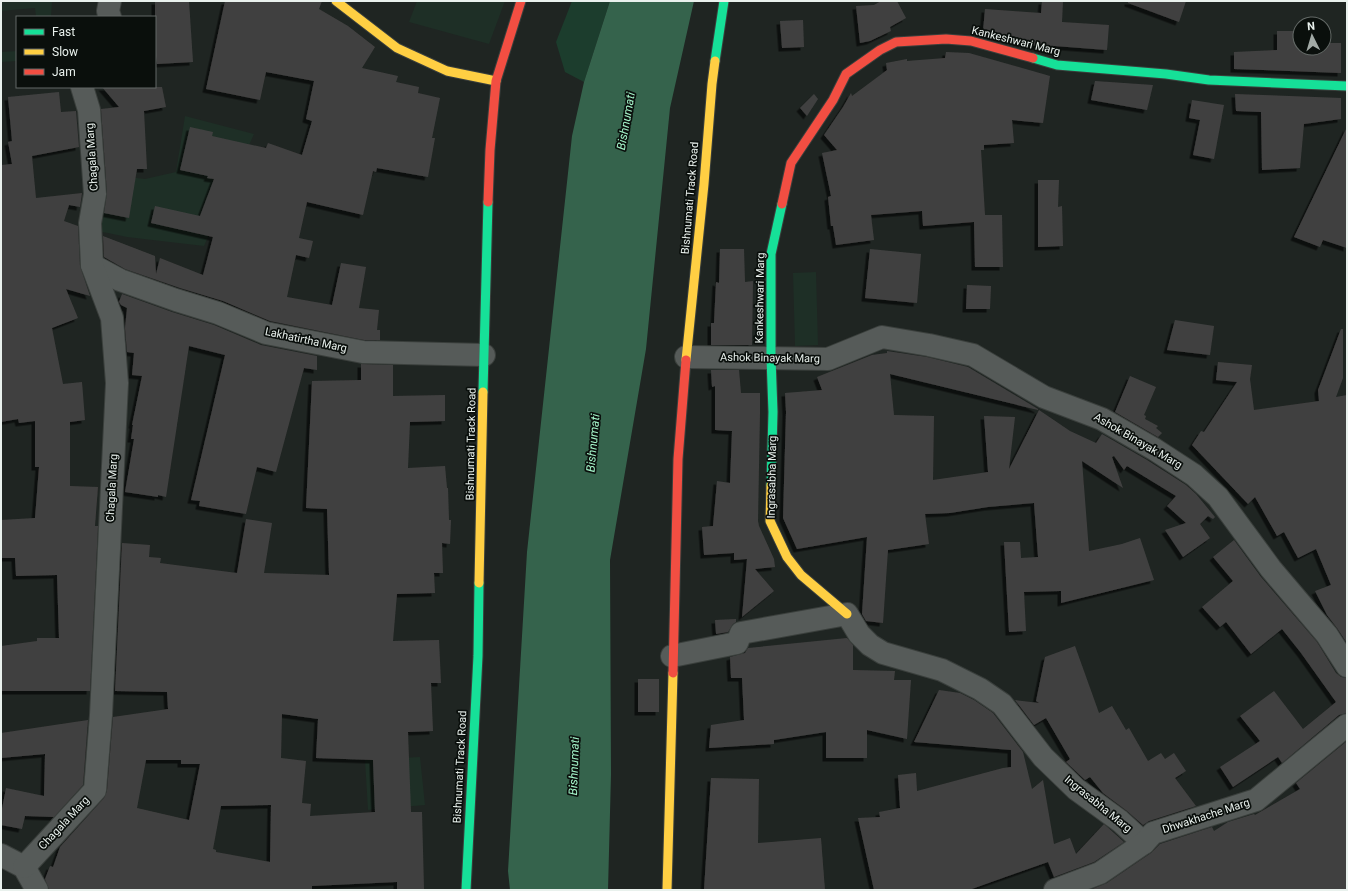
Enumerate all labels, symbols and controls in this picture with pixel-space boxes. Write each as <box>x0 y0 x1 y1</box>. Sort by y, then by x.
legend <box>16 16 156 88</box>
north arrow <box>1292 16 1332 56</box>
text: N <box>1307 20 1316 33</box>
street label: Kankeshwari Marg <box>970 24 1062 58</box>
text: Fast <box>52 25 75 39</box>
text: Slow <box>52 45 78 59</box>
text: Jam <box>52 65 76 79</box>
water label: Bishnumati <box>614 91 638 151</box>
street label: Chagala Marg <box>83 123 101 191</box>
street label: Bishnumati Track Road <box>679 141 701 255</box>
street label: Kankeshwari Marg <box>753 253 767 343</box>
street label: Lakhatirtha Marg <box>264 325 348 355</box>
street label: Ashok Binayak Marg <box>720 351 820 365</box>
street label: Bishnumati Track Road <box>464 388 478 500</box>
street label: Ashok Binayak Marg <box>1092 410 1184 472</box>
water label: Bishnumati <box>583 413 603 473</box>
street label: Ingrasabha Marg <box>765 436 779 518</box>
street label: Chagala Marg <box>104 454 120 522</box>
street label: Bishnumati Track Road <box>451 710 469 824</box>
water label: Bishnumati <box>566 736 582 795</box>
street label: Ingrasabha Marg <box>1062 773 1134 835</box>
street label: Chagala Marg <box>36 794 92 852</box>
street label: Dhwakhache Marg <box>1161 796 1251 836</box>

